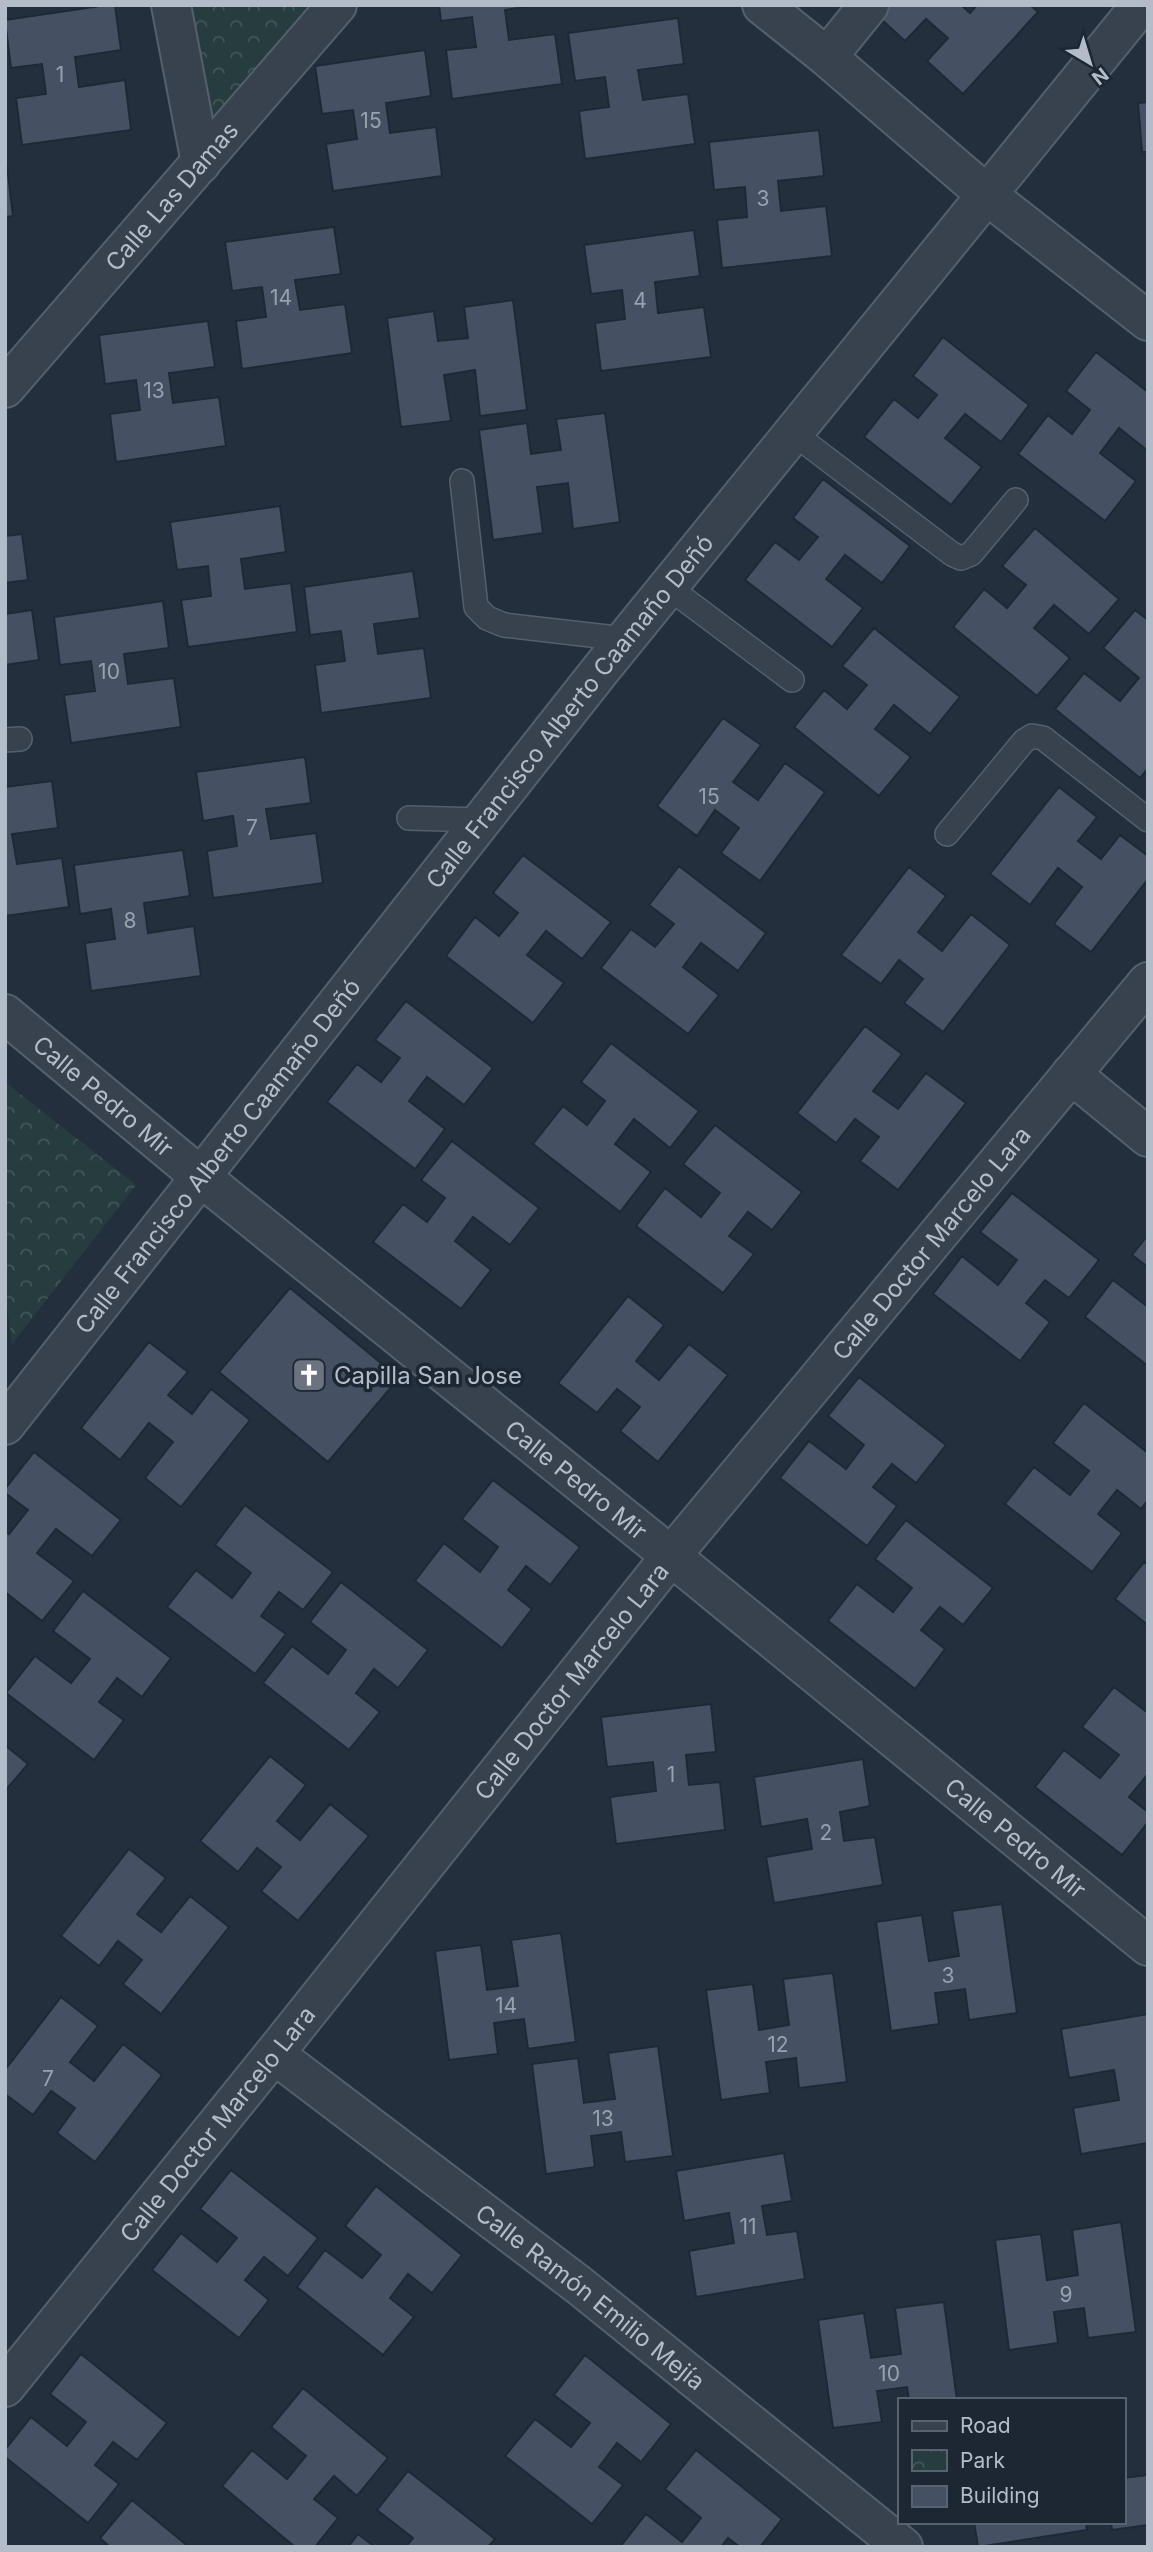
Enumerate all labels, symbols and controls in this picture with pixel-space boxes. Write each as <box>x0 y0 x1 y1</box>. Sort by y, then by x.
north arrow <box>1055 28 1125 98</box>
house number: 1 <box>56 62 64 87</box>
text: N <box>1087 62 1113 90</box>
house number: 15 <box>360 108 382 133</box>
street label: Calle Las Damas <box>99 116 244 277</box>
house number: 3 <box>757 186 769 211</box>
house number: 14 <box>270 285 292 310</box>
house number: 4 <box>633 288 647 313</box>
house number: 13 <box>143 378 165 403</box>
street label: Calle Francisco Alberto Caamaño Deñó <box>420 529 719 894</box>
house number: 10 <box>98 659 120 684</box>
house number: 15 <box>698 784 720 809</box>
house number: 7 <box>246 815 258 840</box>
house number: 8 <box>124 908 137 933</box>
street label: Calle Francisco Alberto Caamaño Deñó <box>68 972 366 1339</box>
street label: Calle Pedro Mir <box>27 1029 179 1163</box>
street label: Calle Doctor Marcelo Lara <box>826 1120 1036 1366</box>
church icon: Capilla San Jose <box>290 1356 328 1394</box>
place label: Capilla San Jose <box>334 1361 522 1390</box>
street label: Calle Pedro Mir <box>500 1414 653 1545</box>
street label: Calle Doctor Marcelo Lara <box>468 1557 674 1805</box>
house number: 1 <box>667 1762 675 1787</box>
street label: Calle Pedro Mir <box>939 1772 1092 1904</box>
house number: 2 <box>820 1820 832 1845</box>
house number: 3 <box>942 1963 954 1988</box>
house number: 14 <box>495 1993 517 2018</box>
street label: Calle Doctor Marcelo Lara <box>114 2000 321 2248</box>
house number: 12 <box>767 2032 789 2057</box>
house number: 7 <box>42 2066 54 2091</box>
house number: 13 <box>592 2106 614 2131</box>
street label: Calle Ramón Emilio Mejía <box>470 2198 711 2396</box>
house number: 11 <box>739 2214 757 2239</box>
house number: 9 <box>1059 2282 1073 2307</box>
house number: 10 <box>878 2361 900 2386</box>
legend <box>898 2398 1125 2524</box>
text: Road <box>960 2413 1011 2438</box>
text: Park <box>960 2448 1005 2473</box>
text: Building <box>960 2483 1040 2508</box>

